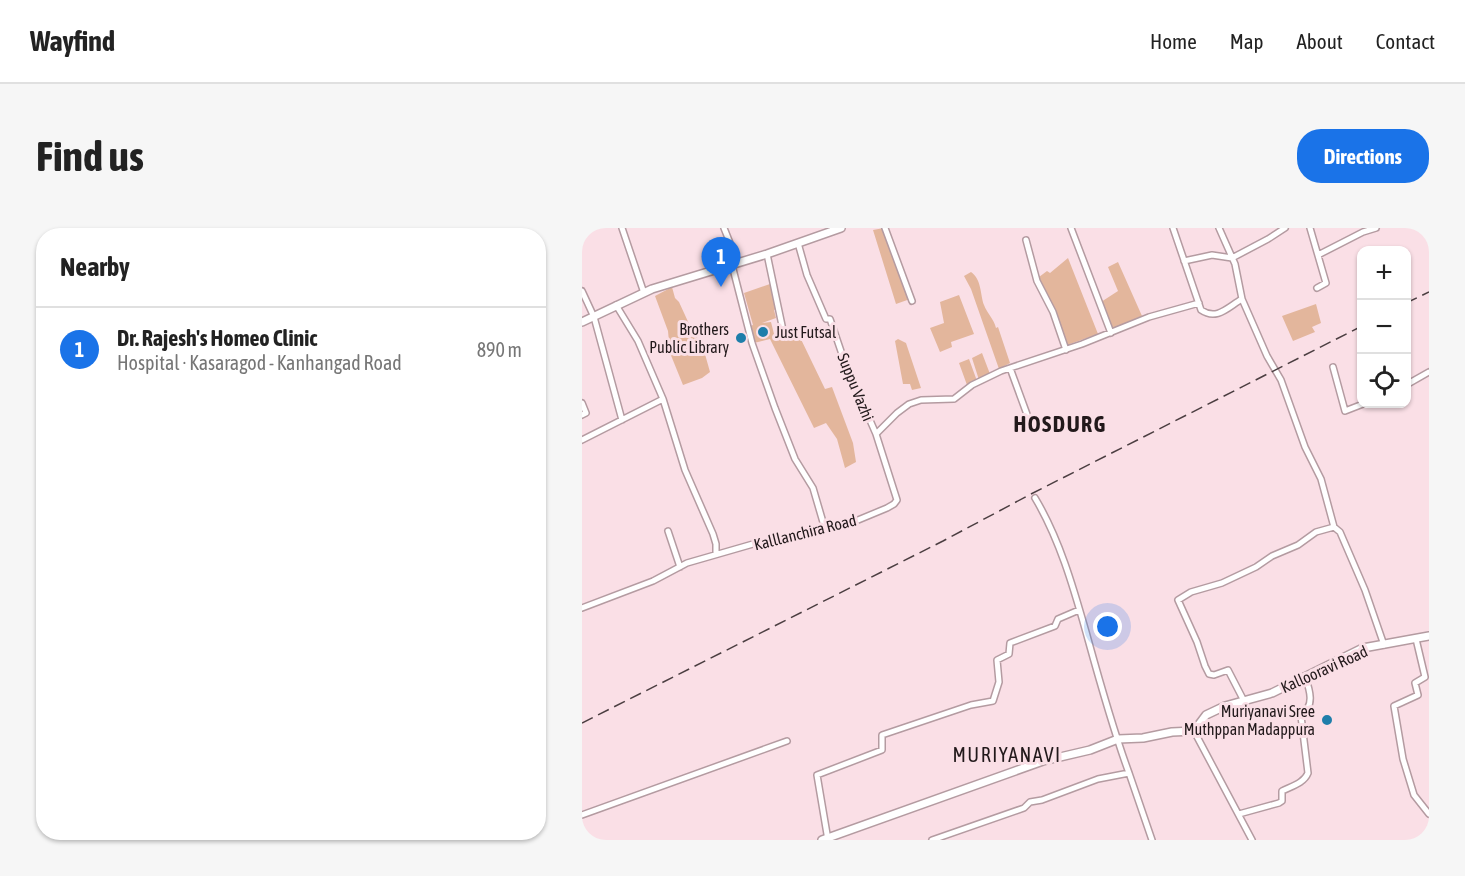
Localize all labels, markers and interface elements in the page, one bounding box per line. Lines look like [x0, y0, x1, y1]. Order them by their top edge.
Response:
text: Wayfind [30, 25, 115, 57]
text: Home [1150, 29, 1197, 53]
text: Map [1230, 29, 1264, 53]
text: About [1297, 29, 1343, 53]
text: Contact [1376, 29, 1435, 53]
button: Directions [1297, 129, 1429, 183]
text: Find us [36, 132, 144, 180]
pin: 1 [702, 238, 740, 287]
map controls [1357, 246, 1411, 408]
button: + [1357, 246, 1411, 300]
text: Nearby [60, 252, 130, 282]
button: − [1357, 300, 1411, 354]
place label: Brothers Public Library [649, 320, 729, 357]
place label: Just Futsal [775, 323, 837, 341]
text: Dr. Rajesh's Homeo Clinic [117, 325, 317, 351]
marker: Just Futsal [756, 325, 770, 339]
marker: Brothers Public Library [734, 331, 748, 345]
text: 1 [75, 338, 84, 361]
text: 890 m [477, 338, 522, 361]
street label: Suppu Vazhi [833, 350, 878, 424]
text: Hospital · Kasaragod - Kanhangad Road [117, 351, 402, 374]
button: locate [1357, 354, 1411, 408]
district label: HOSDURG [1013, 411, 1107, 437]
street label: Kalllanchira Road [752, 511, 858, 553]
your location [1093, 612, 1122, 641]
street label: Kallooravi Road [1278, 642, 1370, 696]
place label: Muriyanavi Sree Muthppan Madappura [1184, 702, 1315, 739]
marker: Muriyanavi Sree Muthppan Madappura [1320, 713, 1334, 727]
district label: MURIYANAVI [952, 743, 1062, 766]

